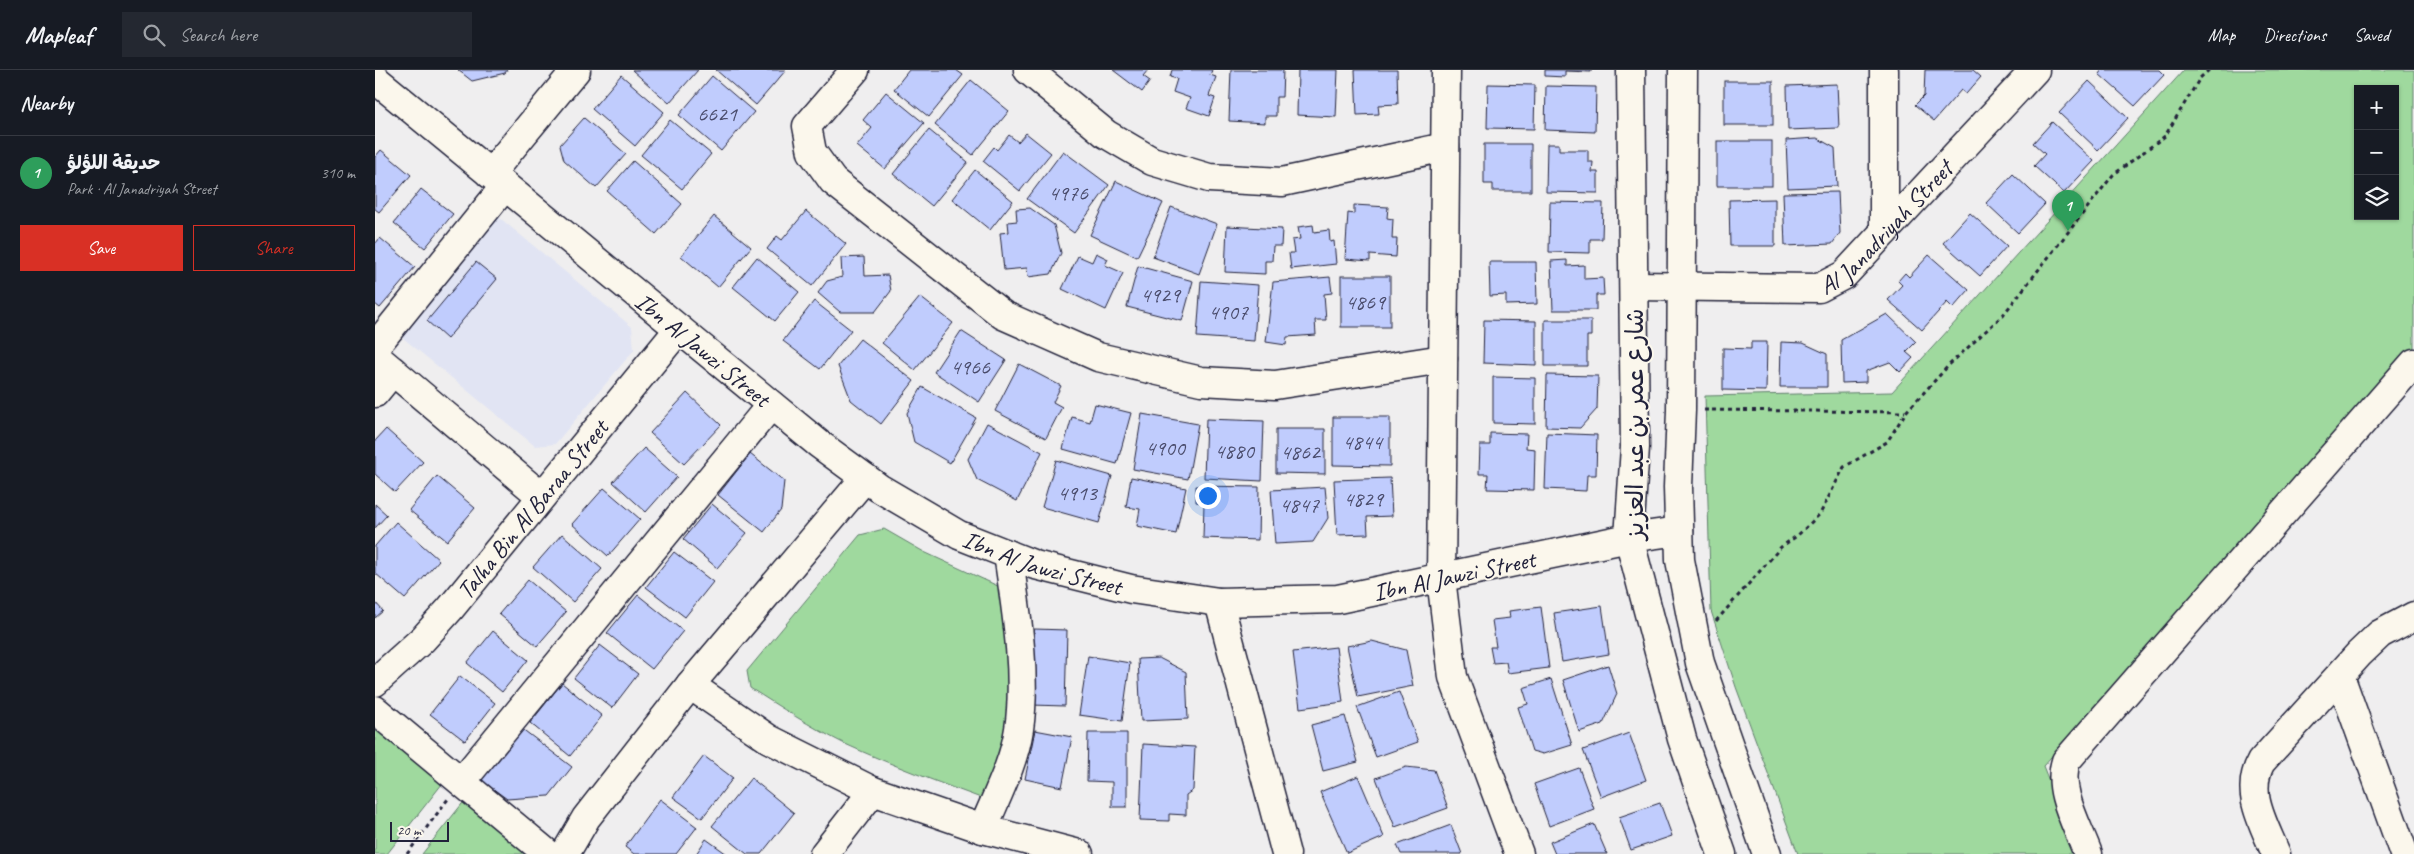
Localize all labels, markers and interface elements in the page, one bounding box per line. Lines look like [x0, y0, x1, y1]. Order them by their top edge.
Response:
search box [122, 12, 472, 57]
text: Mapleaf [25, 20, 92, 50]
icon: search [140, 21, 168, 49]
text: Search here [180, 23, 257, 47]
text: Map [2208, 24, 2235, 46]
text: Directions [2263, 24, 2326, 46]
text: Saved [2354, 24, 2389, 46]
map controls [2354, 85, 2399, 220]
button: + [2354, 85, 2399, 130]
text: Nearby [20, 90, 73, 116]
house number: 6621 [697, 100, 738, 128]
button: − [2354, 130, 2399, 175]
text: حديقة اللؤلؤ [67, 151, 160, 175]
street label: Al Janadriyah Street [1814, 151, 1962, 302]
text: 1 [32, 163, 40, 183]
text: 310 m [321, 163, 355, 183]
button: layers [2354, 175, 2399, 220]
text: Park · Al Janadriyah Street [67, 179, 217, 199]
house number: 4976 [1048, 179, 1089, 207]
pin: 1 [2052, 190, 2084, 231]
button: Save [20, 225, 183, 271]
button: Share [193, 225, 355, 271]
house number: 4929 [1140, 281, 1182, 309]
street label: Ibn Al Jawzi Street [628, 285, 779, 416]
house number: 4869 [1345, 288, 1387, 316]
house number: 4907 [1208, 298, 1249, 326]
street label: شارع عمر بن عبد العزيز [1619, 308, 1652, 542]
house number: 4966 [950, 353, 991, 381]
street label: Talha Bin Al Baraa Street [450, 411, 617, 606]
house number: 4844 [1342, 428, 1384, 456]
house number: 4900 [1145, 434, 1187, 462]
house number: 4880 [1214, 437, 1256, 465]
house number: 4862 [1280, 438, 1322, 466]
house number: 4913 [1057, 479, 1099, 507]
your location [1195, 483, 1221, 509]
house number: 4829 [1343, 485, 1385, 513]
house number: 4847 [1279, 491, 1320, 519]
street label: Ibn Al Jawzi Street [958, 523, 1127, 604]
street label: Ibn Al Jawzi Street [1370, 543, 1541, 609]
scale bar [390, 819, 449, 842]
text: 20 m [397, 822, 421, 839]

